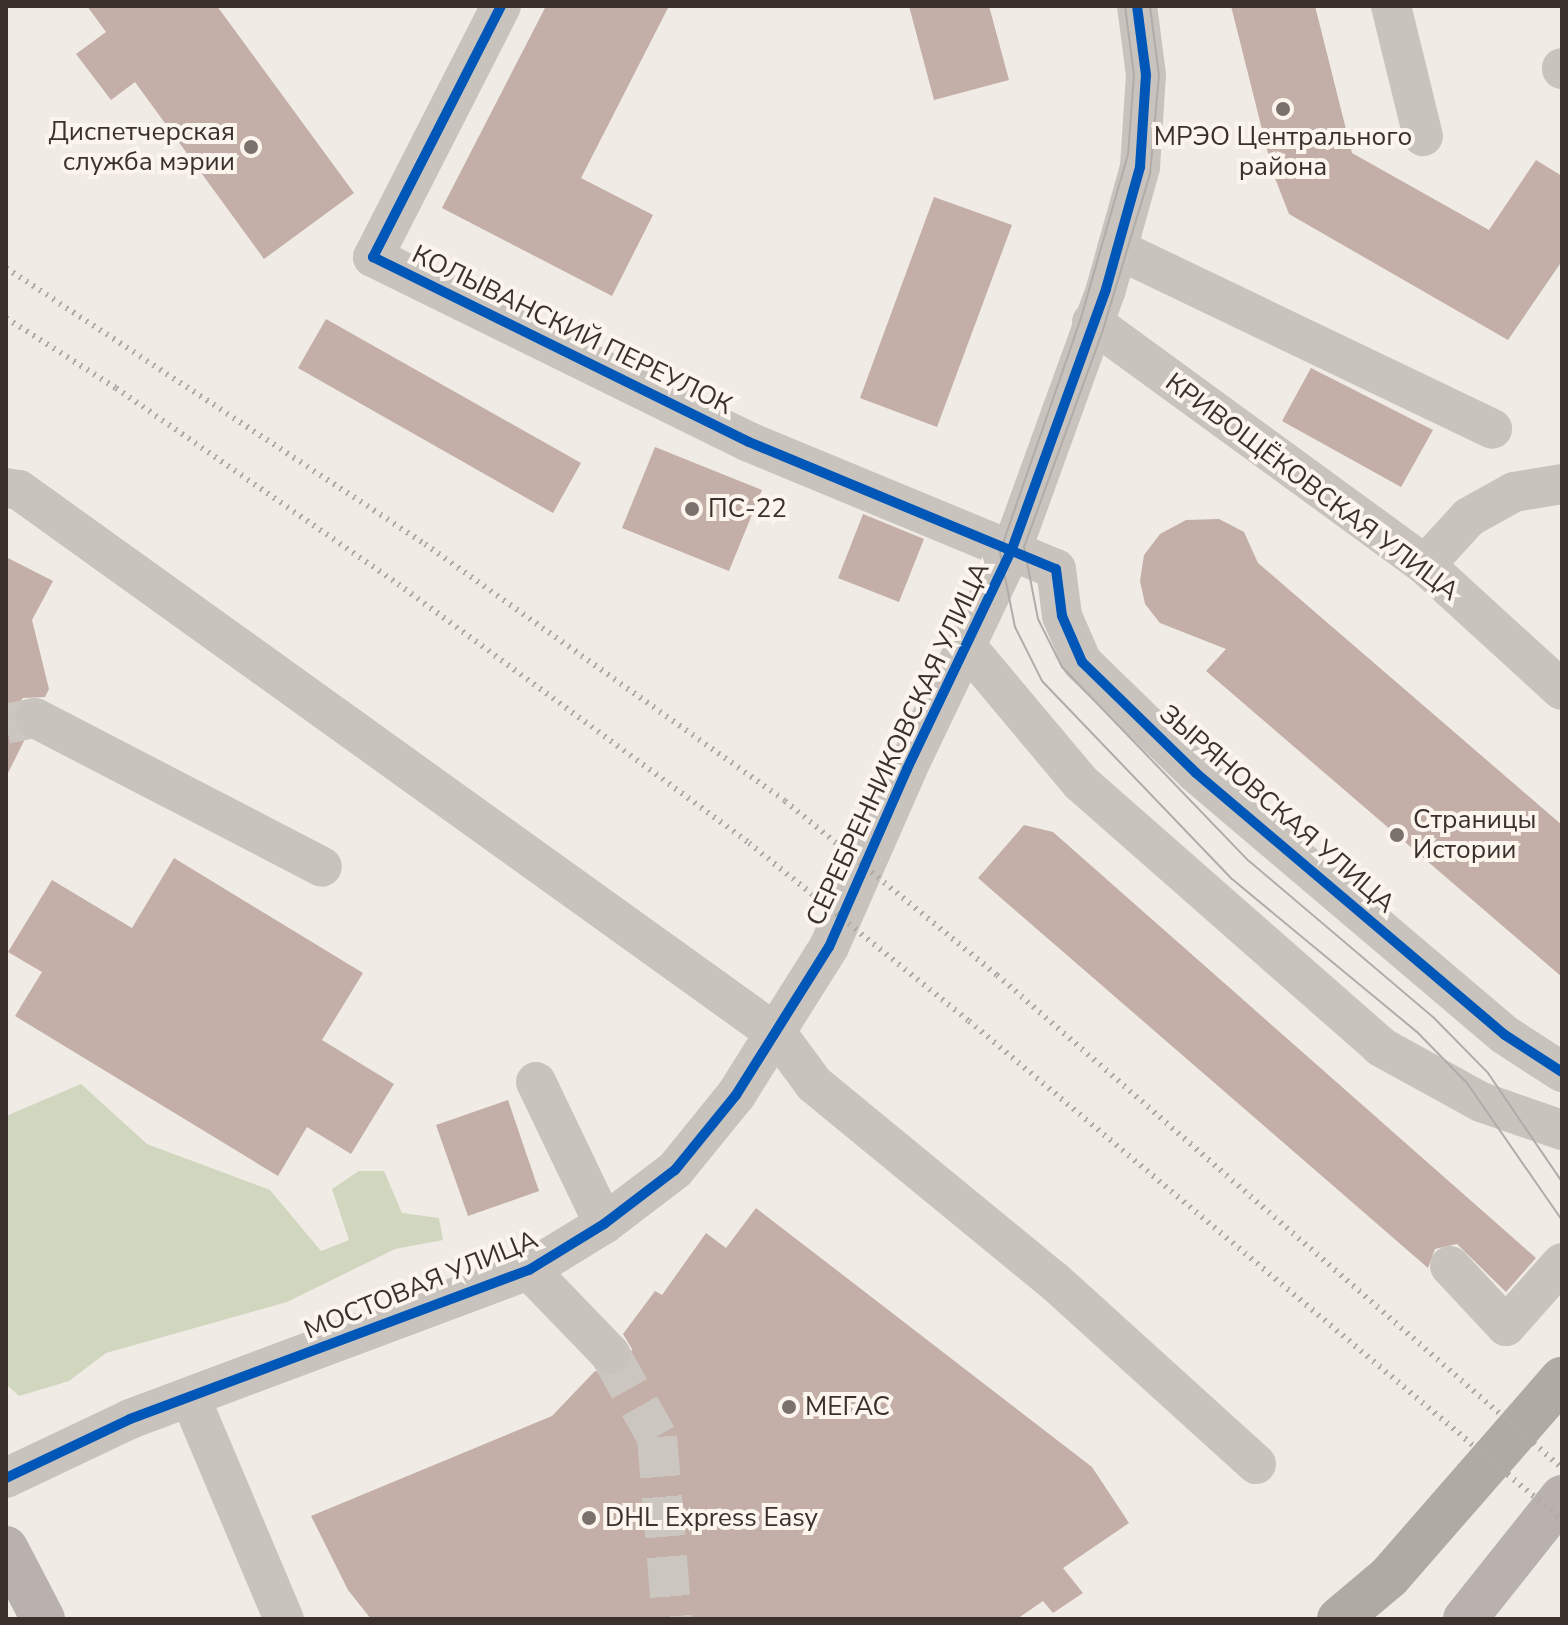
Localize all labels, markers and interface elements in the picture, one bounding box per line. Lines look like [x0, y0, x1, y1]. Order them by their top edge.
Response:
marker: МРЭО Центрального района [1274, 100, 1292, 118]
place label: Диспетчерская служба мэрии [49, 116, 235, 178]
place label: МРЭО Центрального района [1154, 121, 1412, 182]
marker: Диспетчерская служба мэрии [242, 138, 260, 156]
street label: КОЛЫВАНСКИЙ ПЕРЕУЛОК [407, 239, 737, 421]
street label: КРИВОЩЁКОВСКАЯ УЛИЦА [1159, 367, 1465, 607]
place label: ПС-22 [708, 493, 787, 525]
marker: ПС-22 [683, 500, 701, 518]
street label: СЕРЕБРЕННИКОВСКАЯ УЛИЦА [800, 557, 996, 931]
street label: ЗЫРЯНОВСКАЯ УЛИЦА [1153, 698, 1401, 920]
place label: Страницы Истории [1413, 804, 1536, 866]
marker: Страницы Истории [1388, 826, 1406, 844]
street label: МОСТОВАЯ УЛИЦА [300, 1224, 542, 1346]
place label: МЕГАС [805, 1391, 890, 1423]
marker: МЕГАС [780, 1398, 798, 1416]
place label: DHL Express Easy [605, 1502, 818, 1534]
marker: DHL Express Easy [580, 1509, 598, 1527]

